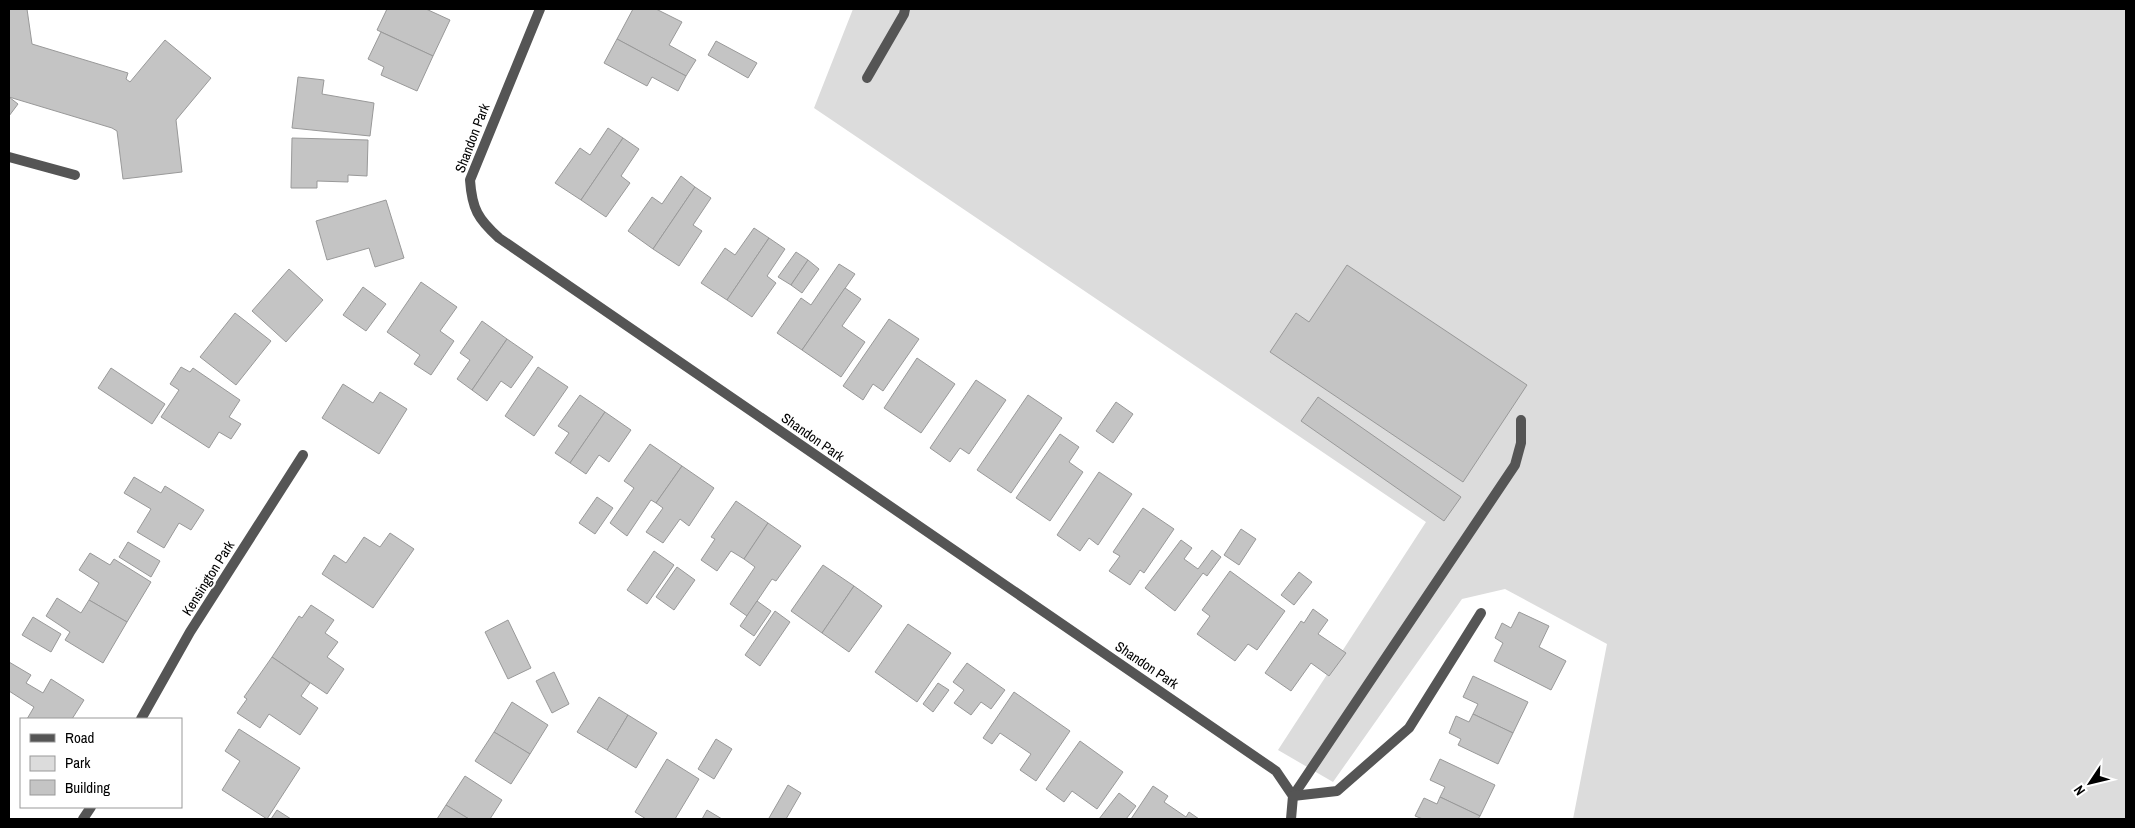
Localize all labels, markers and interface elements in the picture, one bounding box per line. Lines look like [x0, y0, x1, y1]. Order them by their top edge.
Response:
street label: Shandon Park [451, 101, 494, 175]
street label: Shandon Park [778, 409, 848, 465]
street label: Kensington Park [178, 537, 238, 619]
street label: Shandon Park [1112, 637, 1182, 693]
legend [20, 718, 182, 808]
text: Road [65, 727, 94, 748]
text: Park [65, 752, 91, 773]
north arrow [2065, 758, 2115, 808]
text: Building [65, 777, 110, 798]
text: N [2070, 782, 2089, 799]

